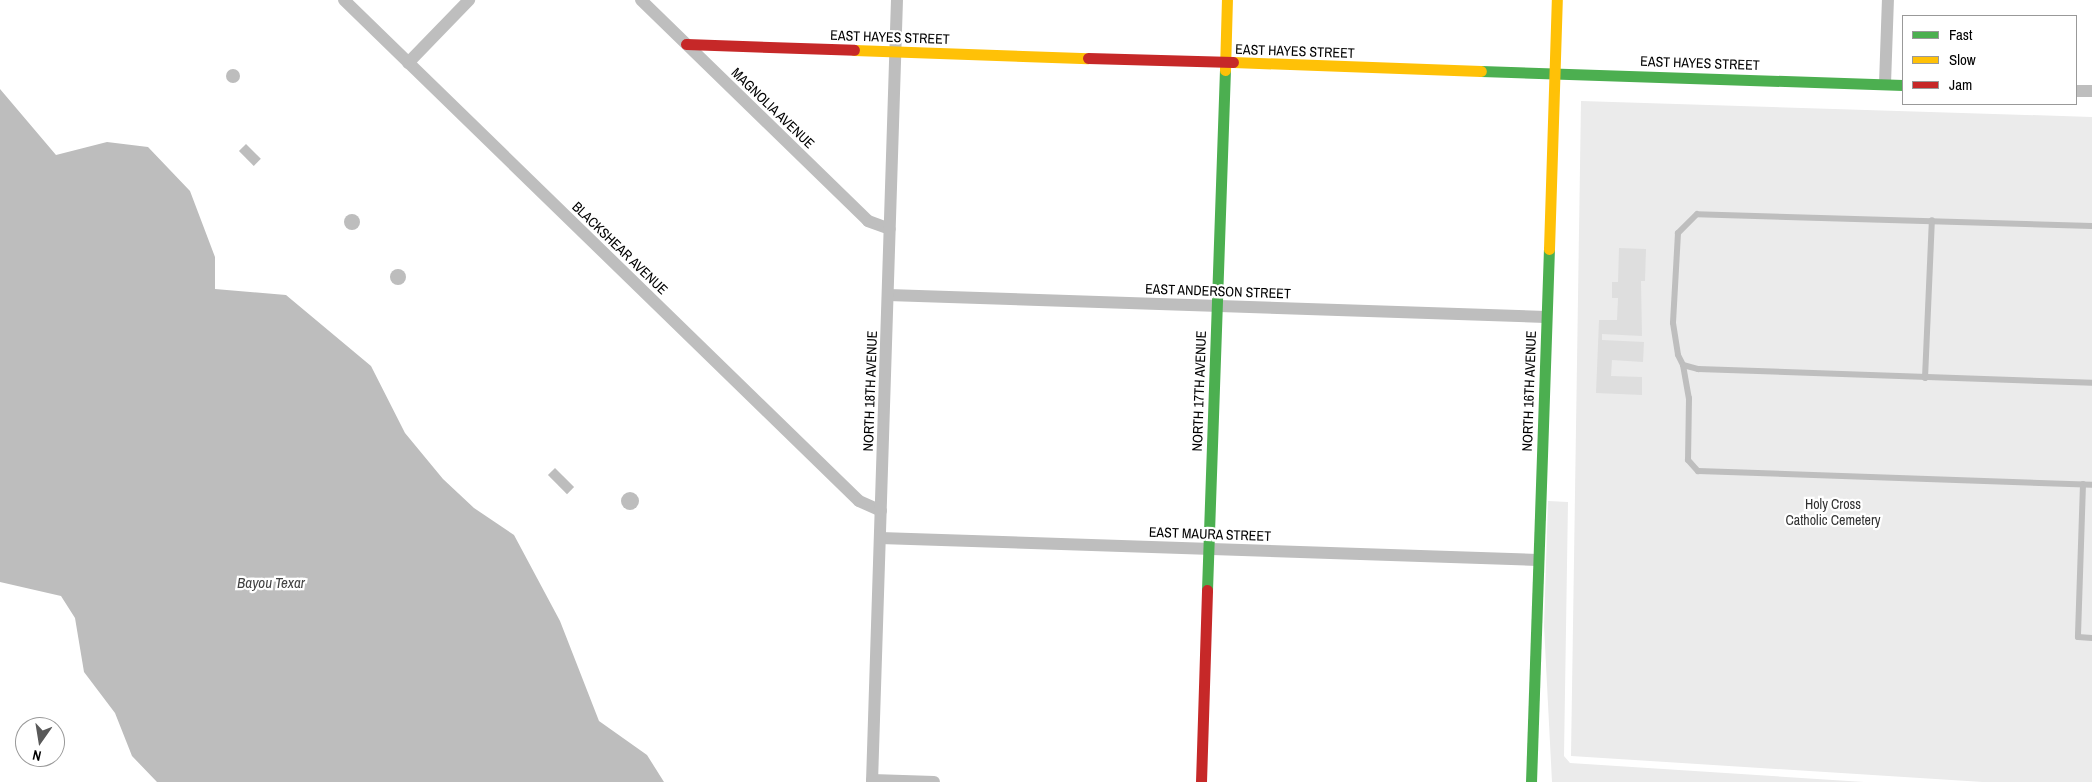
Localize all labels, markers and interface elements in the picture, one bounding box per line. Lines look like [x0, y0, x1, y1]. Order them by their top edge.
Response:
legend [1902, 15, 2077, 105]
text: Fast [1949, 24, 1972, 45]
street label: EAST HAYES STREET [830, 27, 950, 47]
street label: EAST HAYES STREET [1235, 41, 1355, 61]
text: Slow [1949, 49, 1976, 70]
street label: EAST HAYES STREET [1640, 53, 1760, 73]
street label: MAGNOLIA AVENUE [728, 64, 818, 152]
text: Jam [1949, 74, 1972, 95]
street label: BLACKSHEAR AVENUE [569, 198, 671, 298]
street label: EAST ANDERSON STREET [1144, 280, 1292, 302]
street label: NORTH 18TH AVENUE [859, 330, 881, 452]
street label: NORTH 17TH AVENUE [1188, 330, 1210, 452]
street label: NORTH 16TH AVENUE [1518, 330, 1540, 452]
park label: Holy Cross Catholic Cemetery [1785, 496, 1881, 528]
street label: EAST MAURA STREET [1148, 523, 1272, 545]
water label: Bayou Texar [237, 574, 305, 592]
north arrow [15, 717, 65, 767]
text: N [31, 746, 43, 765]

